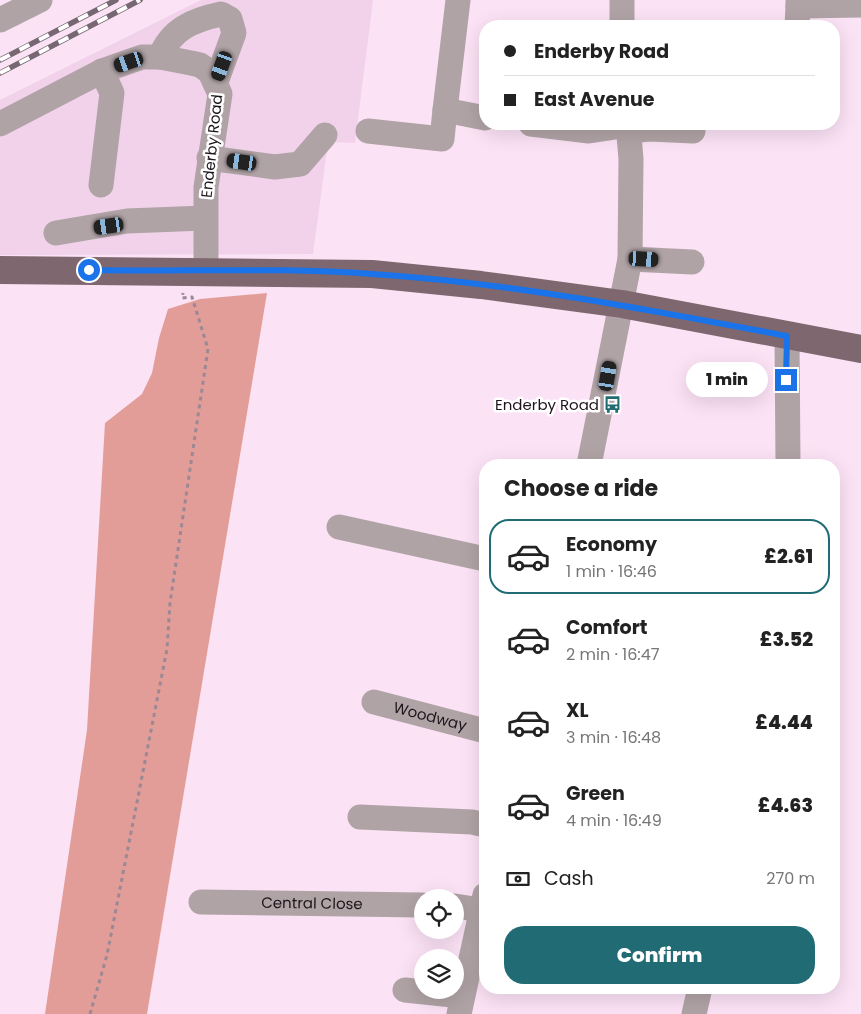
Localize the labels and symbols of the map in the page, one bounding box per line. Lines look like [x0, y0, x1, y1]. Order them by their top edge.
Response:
car [209, 49, 234, 83]
car [112, 50, 145, 74]
street label: Enderby Road [196, 93, 227, 199]
car [226, 152, 257, 172]
car [93, 216, 124, 236]
car [628, 251, 659, 267]
route start [78, 259, 100, 281]
car [598, 360, 617, 392]
callout: 1 min [686, 362, 768, 398]
route end [775, 369, 797, 391]
place label: Enderby Road [495, 394, 599, 415]
bus stop icon: Enderby Road [603, 395, 623, 415]
street label: Woodway [391, 697, 470, 736]
street label: Central Close [261, 892, 363, 914]

